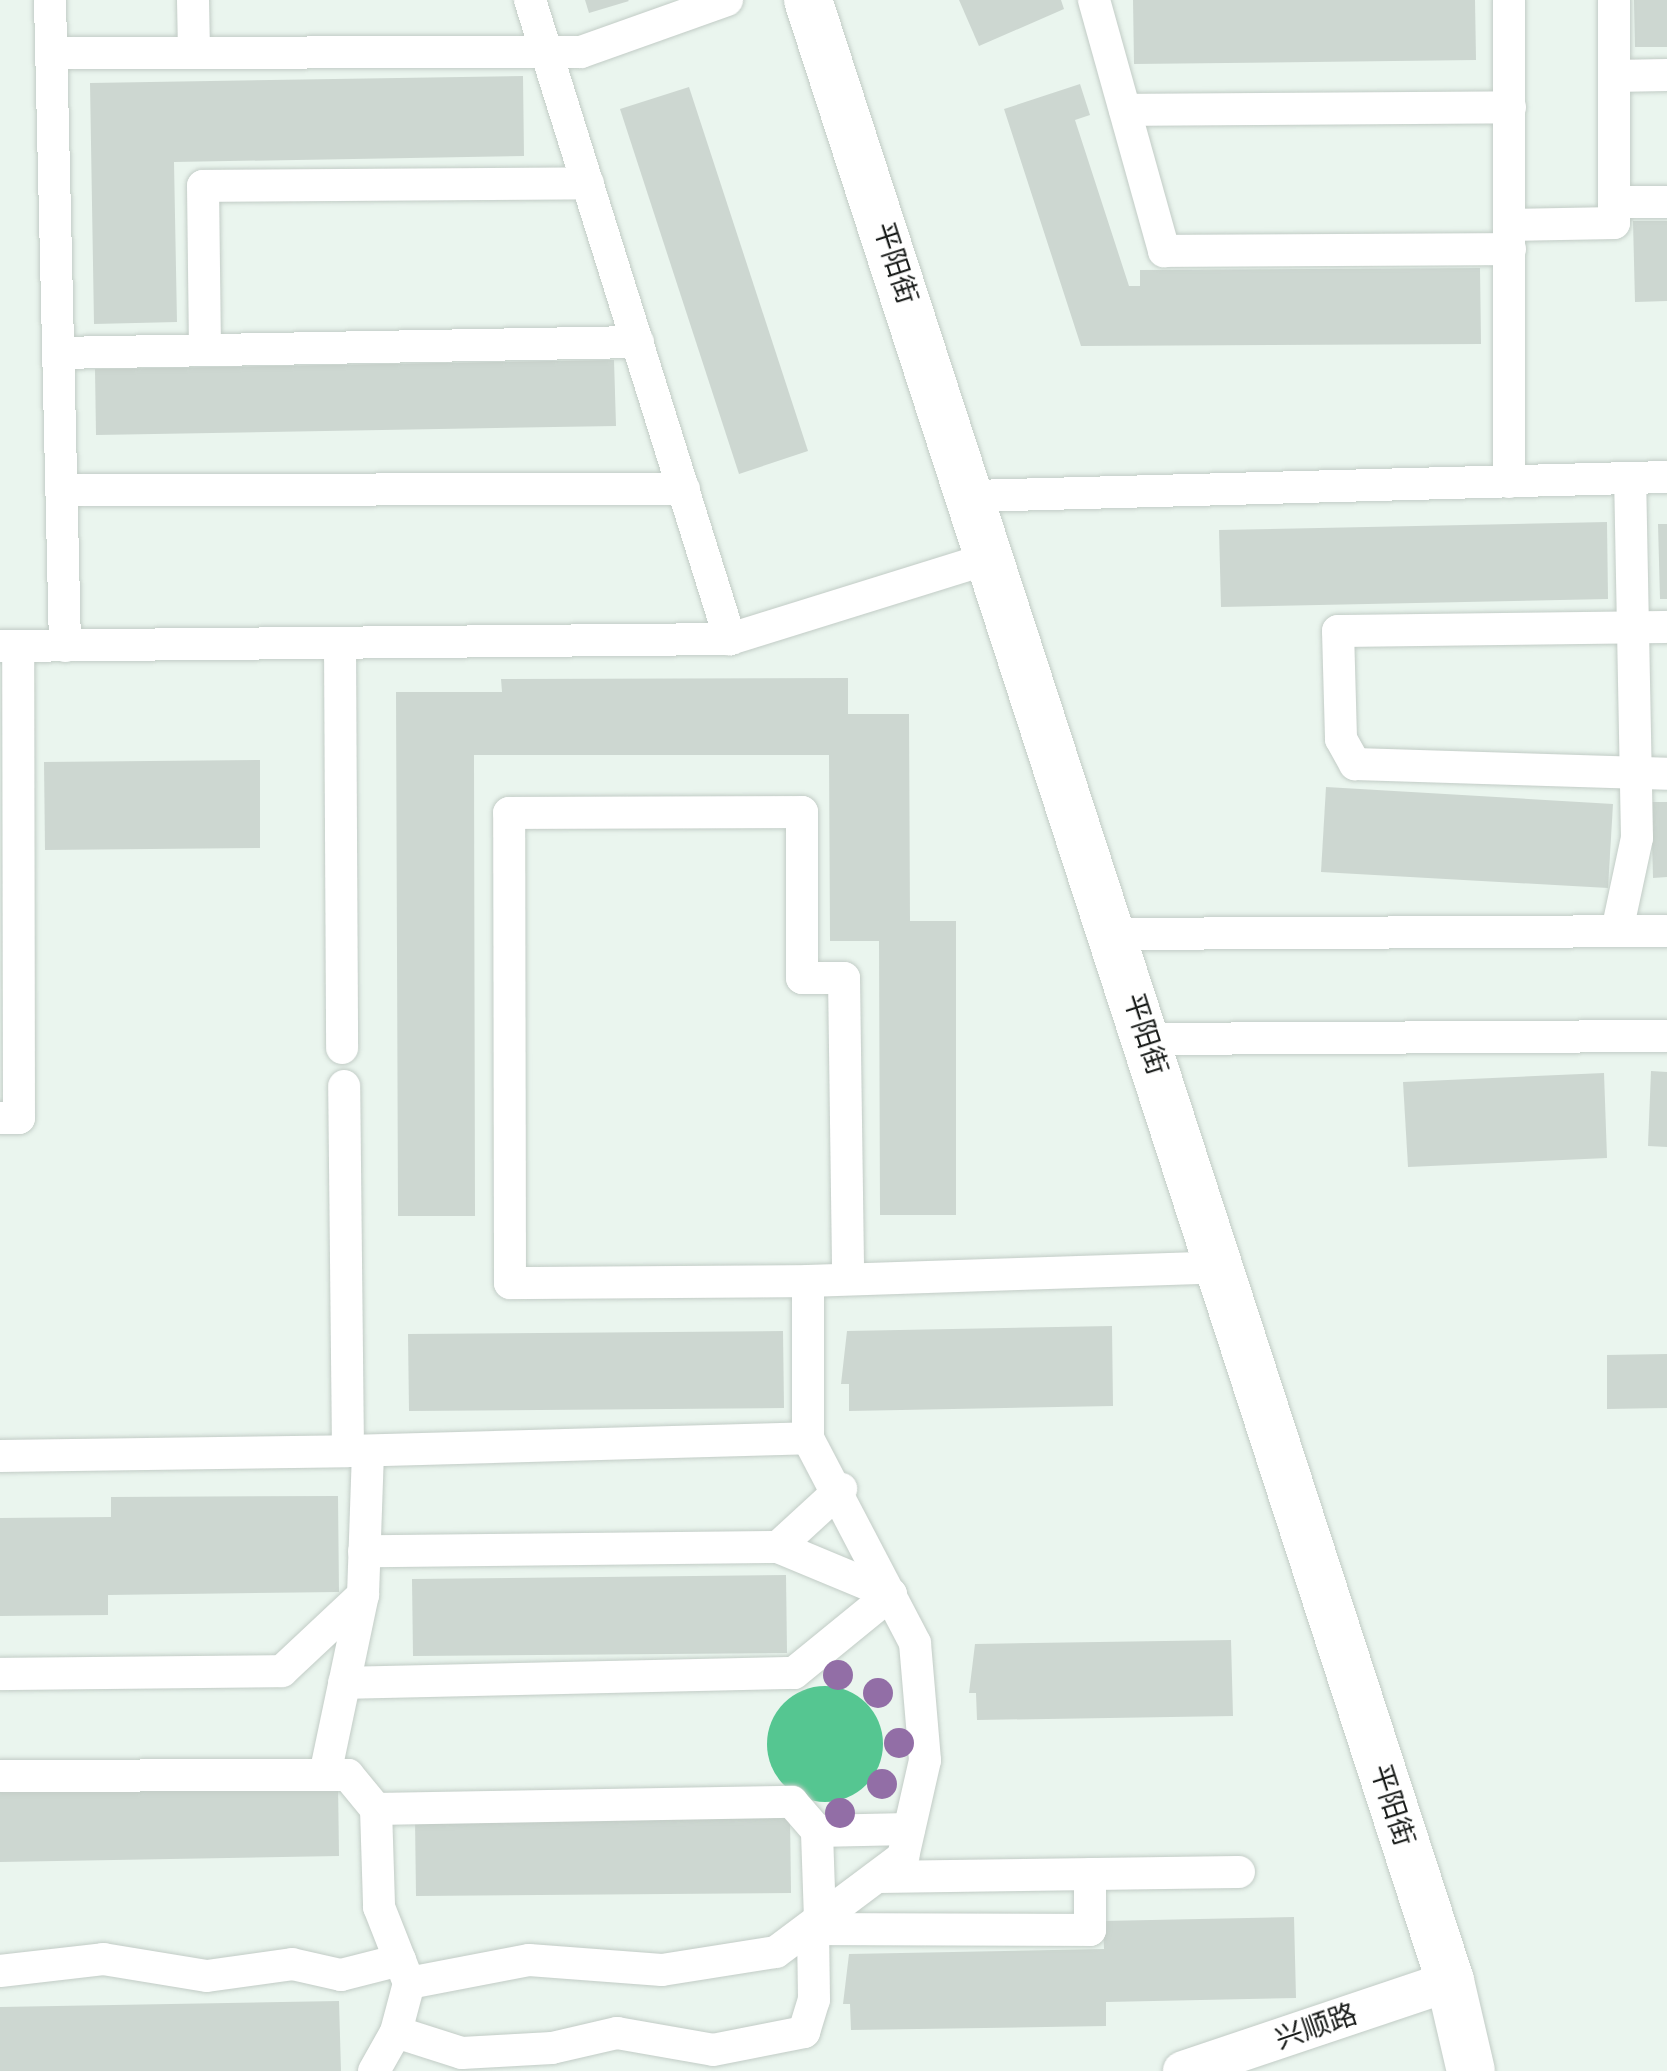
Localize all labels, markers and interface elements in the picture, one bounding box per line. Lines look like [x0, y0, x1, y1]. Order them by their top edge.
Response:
street label: 平阳街 [867, 218, 925, 308]
street label: 平阳街 [1117, 989, 1175, 1079]
street label: 平阳街 [1364, 1760, 1422, 1850]
street label: 兴顺路 [1271, 1996, 1361, 2056]

